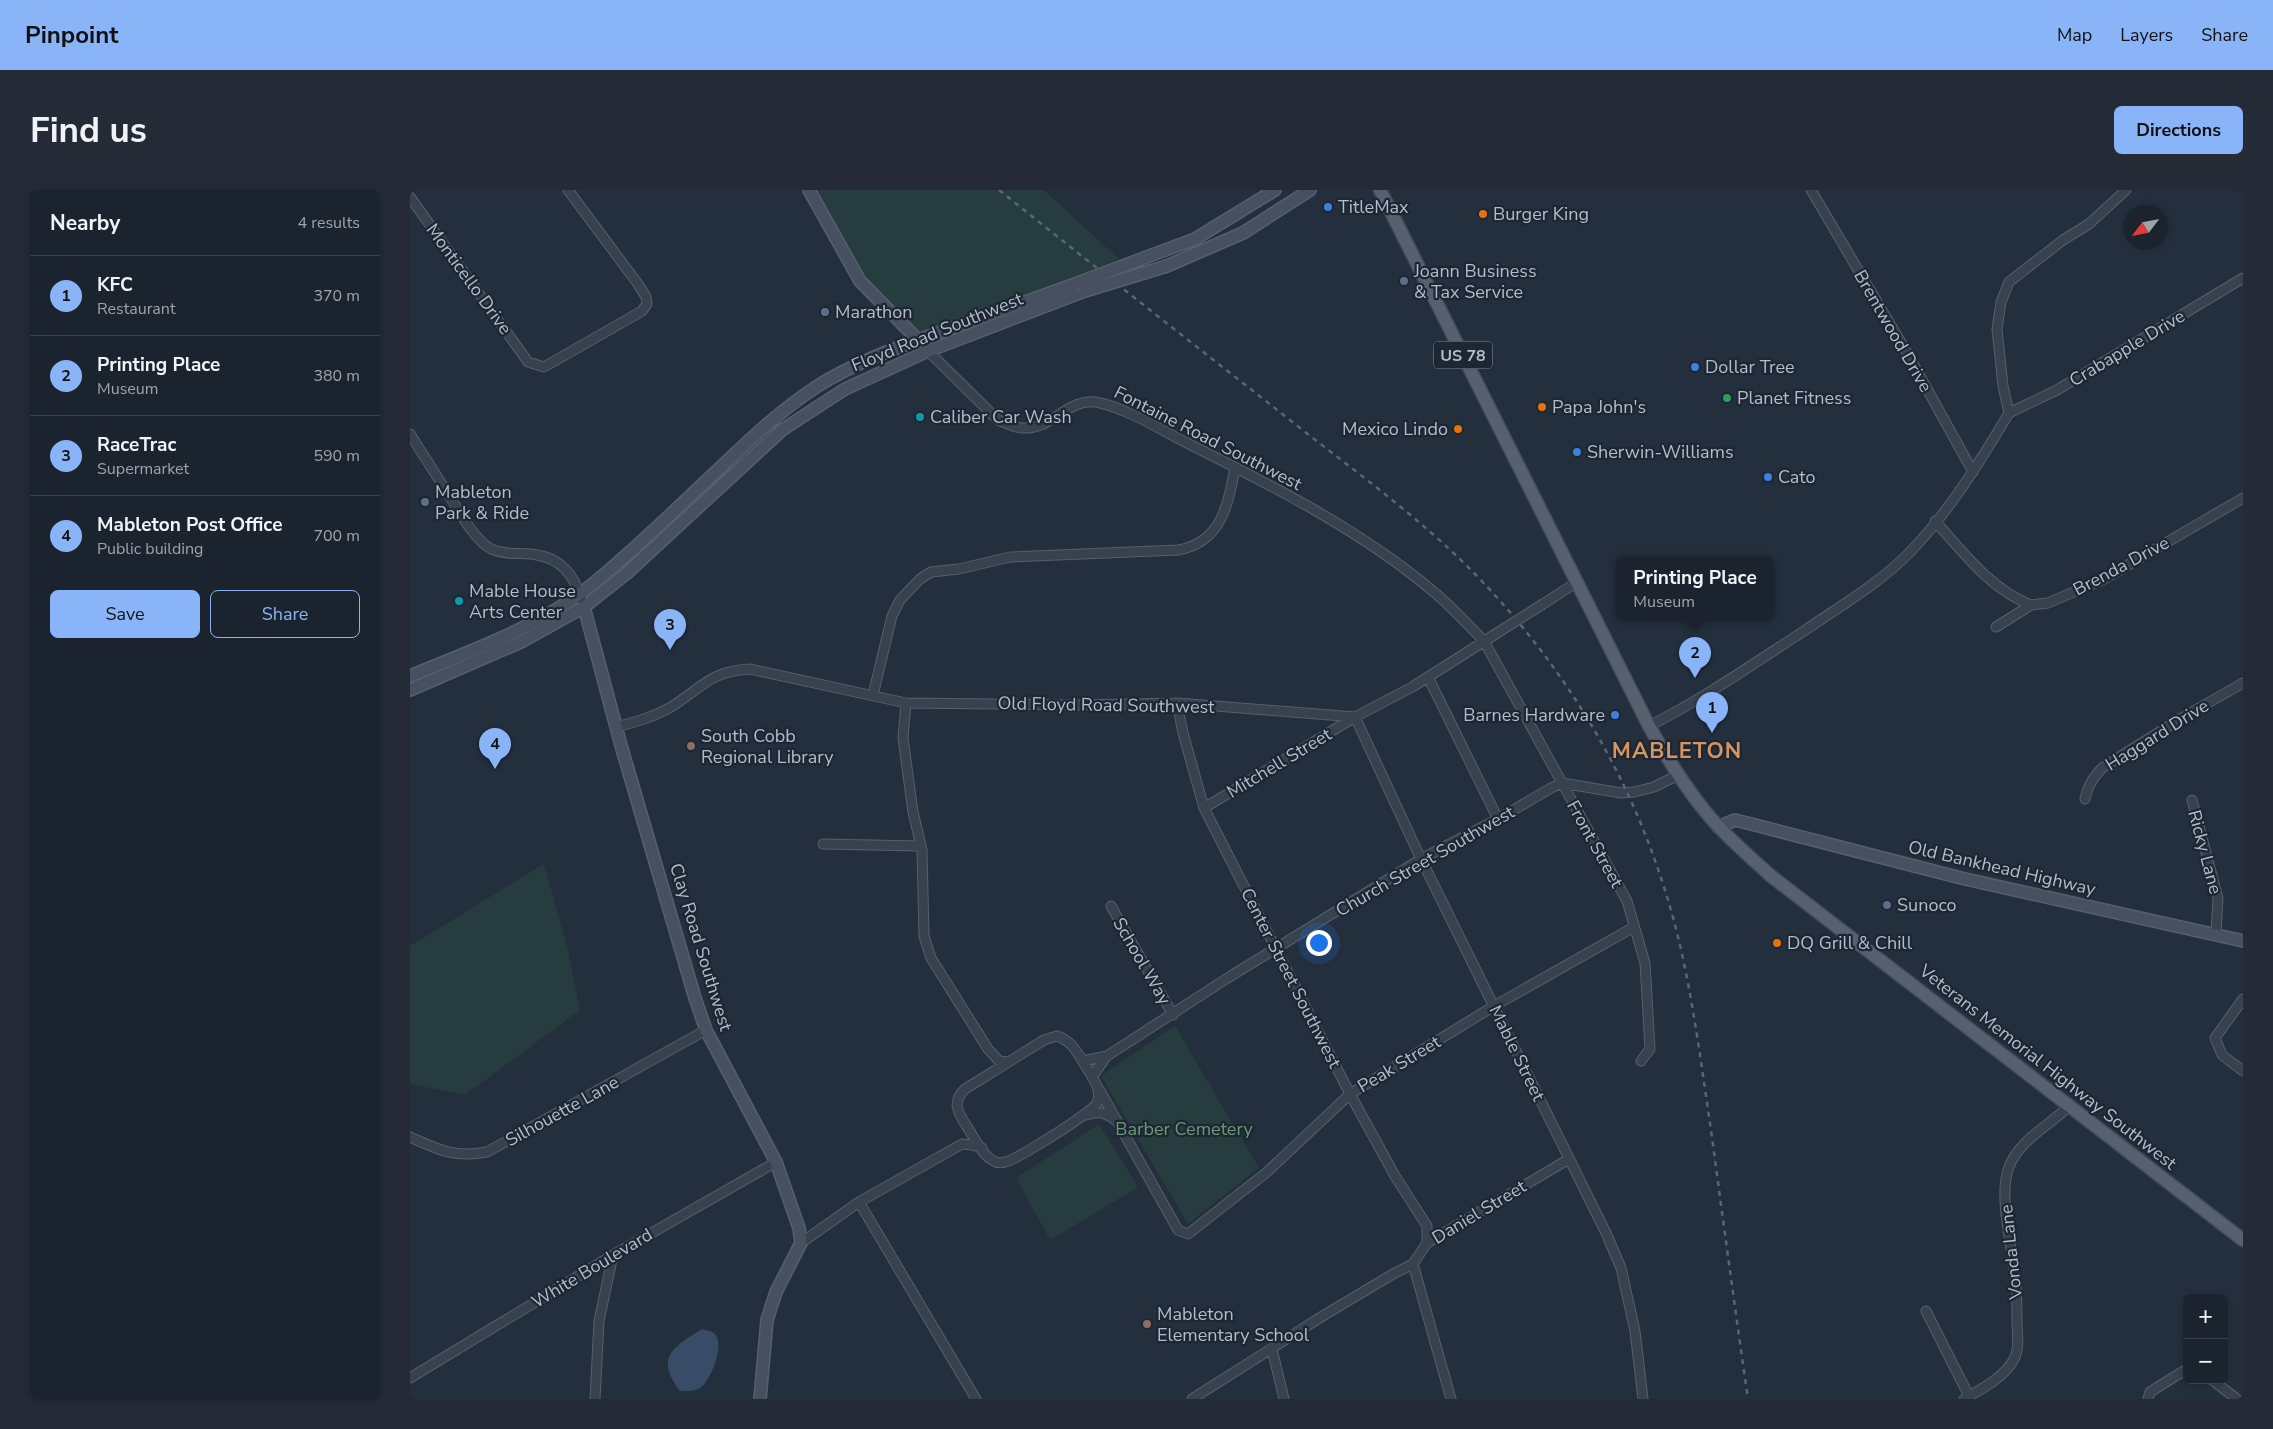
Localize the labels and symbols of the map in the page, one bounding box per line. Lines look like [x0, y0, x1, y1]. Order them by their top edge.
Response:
place label: TitleMax [1338, 195, 1409, 219]
marker: TitleMax [1322, 201, 1334, 213]
place label: Burger King [1493, 202, 1589, 226]
north arrow [2123, 205, 2168, 250]
marker: Burger King [1477, 208, 1489, 220]
street label: Monticello Drive [421, 219, 517, 339]
place label: Joann Business & Tax Service [1413, 259, 1537, 304]
street label: Brentwood Drive [1848, 265, 1938, 397]
marker: Joann Business & Tax Service [1398, 275, 1410, 287]
street label: Floyd Road Southwest [848, 286, 1027, 377]
place label: Marathon [835, 300, 913, 324]
street label: Crabapple Drive [2065, 304, 2189, 392]
marker: Marathon [819, 306, 831, 318]
road number: US 78 [1434, 342, 1492, 368]
place label: Dollar Tree [1705, 355, 1795, 379]
marker: Dollar Tree [1689, 361, 1701, 373]
street label: Fontaine Road Southwest [1110, 380, 1307, 496]
place label: Planet Fitness [1737, 386, 1851, 410]
marker: Planet Fitness [1721, 392, 1733, 404]
place label: Papa John's [1552, 395, 1646, 419]
marker: Papa John's [1536, 401, 1548, 413]
place label: Caliber Car Wash [930, 405, 1072, 429]
marker: Caliber Car Wash [914, 411, 926, 423]
place label: Mexico Lindo [1342, 417, 1448, 441]
marker: Mexico Lindo [1452, 423, 1464, 435]
place label: Sherwin-Williams [1587, 440, 1734, 464]
marker: Sherwin-Williams [1571, 446, 1583, 458]
place label: Cato [1778, 465, 1816, 489]
marker: Cato [1762, 471, 1774, 483]
place label: Mableton Park & Ride [435, 480, 529, 525]
marker: Mableton Park & Ride [419, 496, 431, 508]
street label: Brenda Drive [2069, 531, 2173, 601]
place label: Mable House Arts Center [469, 579, 576, 624]
marker: Mable House Arts Center [453, 595, 465, 607]
pin: 3 [654, 609, 686, 650]
pin: 2 [1679, 637, 1711, 678]
street label: Old Floyd Road Southwest [997, 691, 1215, 719]
pin: 1 [1696, 692, 1728, 733]
street label: Haggard Drive [2101, 694, 2213, 776]
place label: Barnes Hardware [1463, 703, 1605, 727]
marker: Barnes Hardware [1609, 709, 1621, 721]
street label: Mitchell Street [1222, 722, 1336, 804]
place label: South Cobb Regional Library [701, 724, 834, 769]
pin: 4 [479, 728, 511, 769]
district label: MABLETON [1612, 736, 1742, 766]
marker: South Cobb Regional Library [685, 740, 697, 752]
street label: Front Street [1561, 796, 1629, 893]
street label: Church Street Southwest [1331, 800, 1519, 922]
street label: Ricky Lane [2182, 807, 2228, 897]
street label: Old Bankhead Highway [1906, 835, 2099, 901]
street label: Clay Road Southwest [664, 860, 738, 1035]
street label: Center Street Southwest [1235, 884, 1347, 1073]
place label: Sunoco [1897, 893, 1957, 917]
marker: Sunoco [1881, 899, 1893, 911]
street label: School Way [1107, 913, 1177, 1010]
your location [1306, 930, 1332, 956]
place label: DQ Grill & Chill [1787, 931, 1913, 955]
marker: DQ Grill & Chill [1771, 937, 1783, 949]
street label: Veterans Memorial Highway Southwest [1914, 958, 2182, 1176]
street label: Mable Street [1483, 1001, 1551, 1106]
street label: Peak Street [1353, 1029, 1446, 1098]
street label: Silhouette Lane [501, 1070, 623, 1152]
park label: Barber Cemetery [1115, 1117, 1253, 1141]
street label: Daniel Street [1427, 1174, 1531, 1250]
street label: Vonda Lane [1994, 1203, 2028, 1302]
street label: White Boulevard [527, 1222, 657, 1314]
place label: Mableton Elementary School [1157, 1302, 1310, 1347]
marker: Mableton Elementary School [1141, 1318, 1153, 1330]

